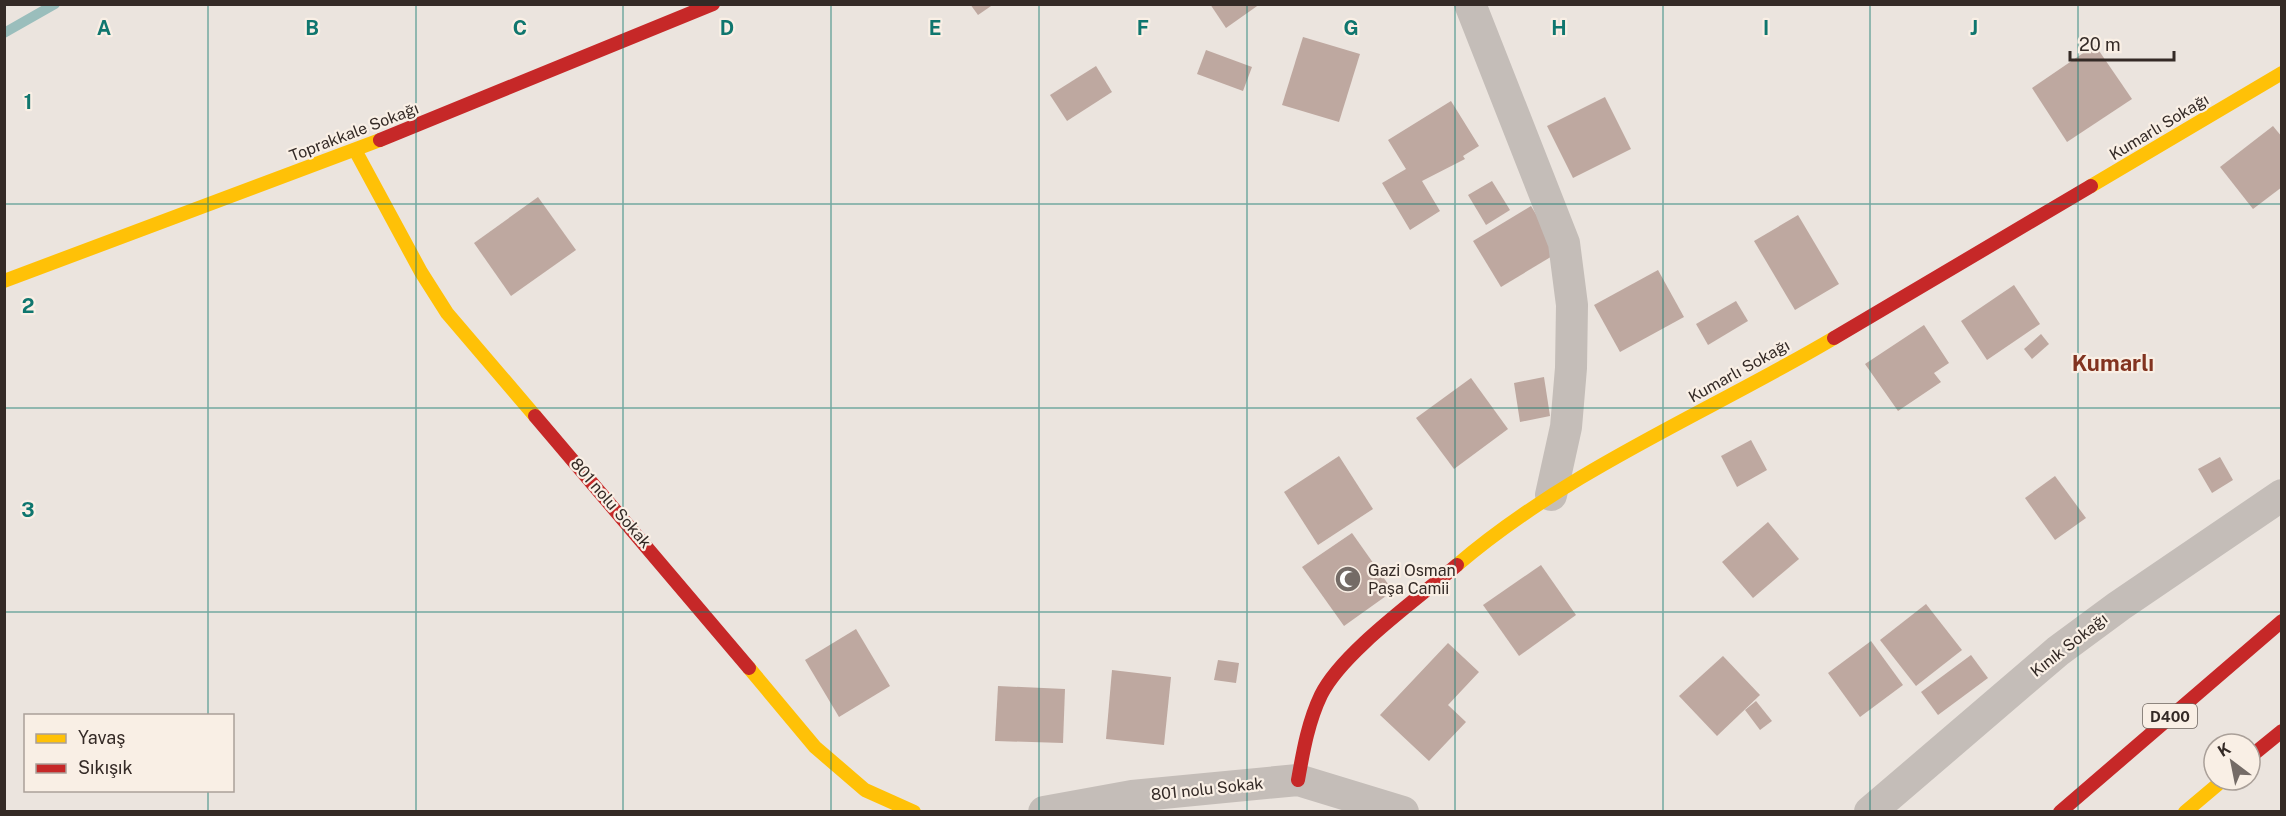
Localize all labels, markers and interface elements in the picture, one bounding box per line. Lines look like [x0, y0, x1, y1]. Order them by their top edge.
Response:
text: A [97, 16, 111, 40]
text: B [305, 16, 319, 40]
text: C [513, 16, 527, 40]
text: D [720, 16, 734, 40]
text: E [929, 16, 941, 40]
text: F [1137, 16, 1149, 40]
text: G [1343, 16, 1359, 40]
text: H [1551, 16, 1567, 40]
text: I [1763, 16, 1769, 40]
text: J [1970, 16, 1978, 40]
scale bar [2070, 24, 2174, 62]
text: 20 m [2079, 34, 2121, 55]
text: 1 [24, 90, 32, 114]
street label: Kumarlı Sokağı [2106, 90, 2212, 164]
street label: Toprakkale Sokağı [287, 99, 421, 165]
text: 2 [22, 294, 34, 318]
street label: Kumarlı Sokağı [1685, 335, 1793, 407]
district label: Kumarlı [2072, 350, 2154, 376]
street label: 801 nolu Sokak [567, 454, 655, 552]
text: 3 [21, 498, 35, 522]
place label: Gazi Osman Paşa Camii [1368, 561, 1456, 598]
mosque icon: Gazi Osman Paşa Camii [1333, 564, 1363, 594]
street label: Kınık Sokağı [2027, 609, 2111, 681]
road number: D400 [2143, 704, 2197, 728]
legend [24, 714, 234, 792]
text: Yavaş [78, 727, 125, 748]
north arrow [2202, 732, 2262, 792]
text: K [2214, 738, 2235, 761]
text: Sıkışık [78, 757, 133, 778]
street label: 801 nolu Sokak [1150, 774, 1264, 804]

